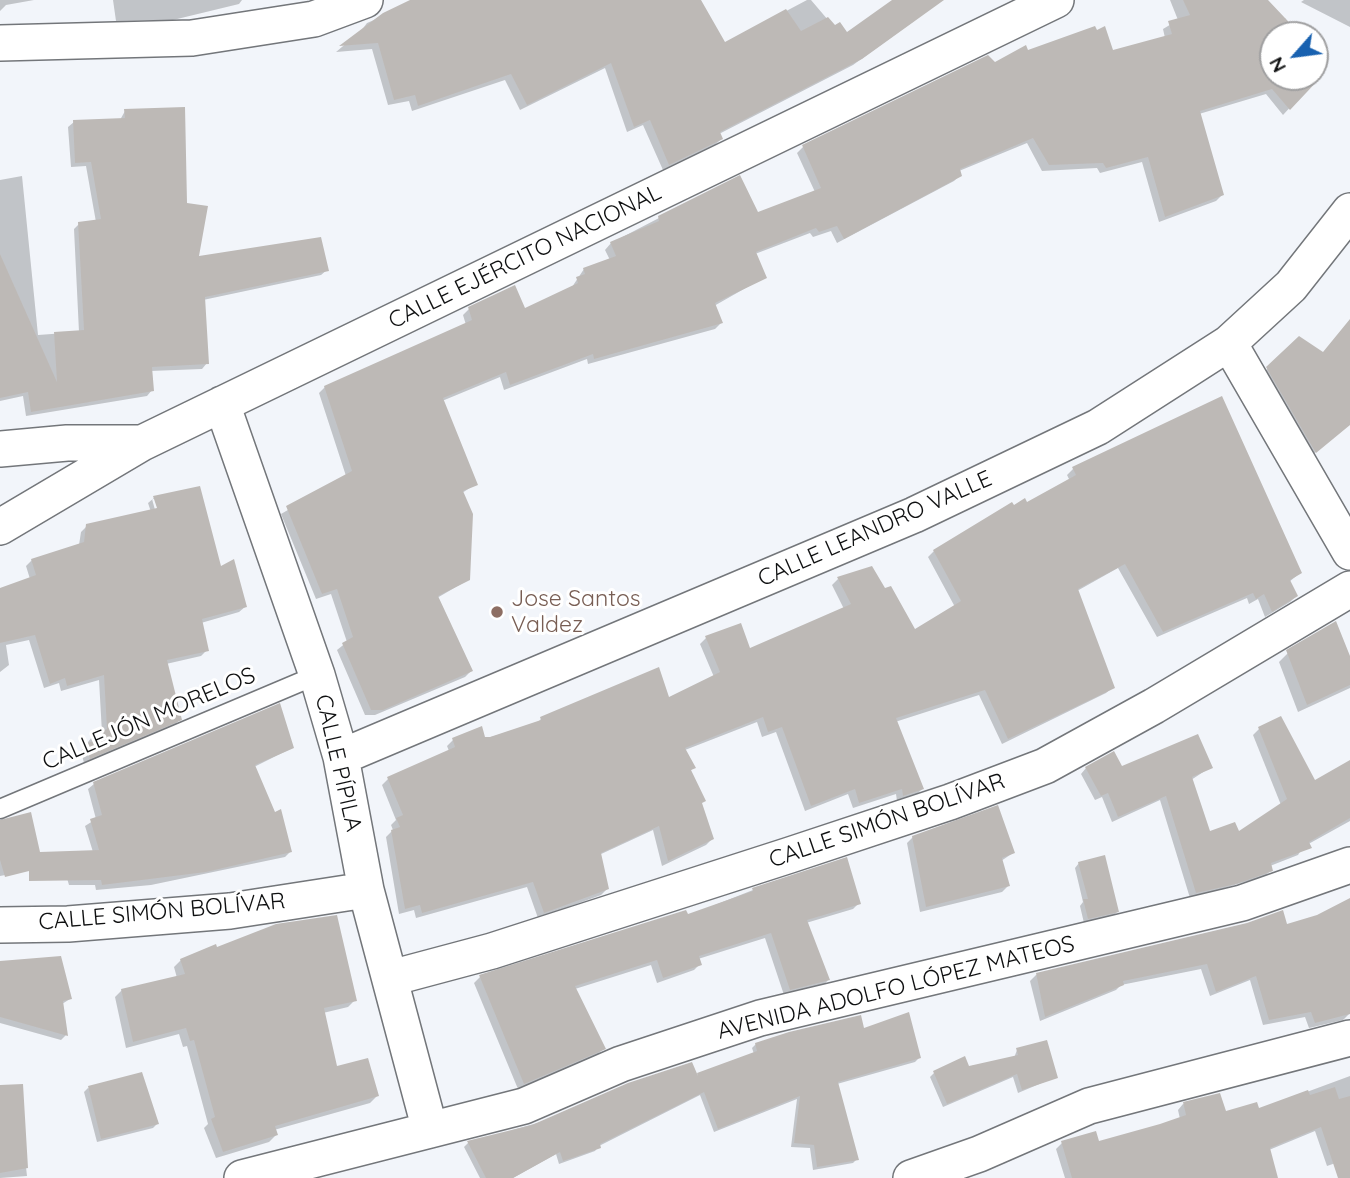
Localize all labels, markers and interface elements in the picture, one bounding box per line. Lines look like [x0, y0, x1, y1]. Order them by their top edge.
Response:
north arrow [1259, 21, 1329, 91]
text: N [1263, 53, 1291, 77]
street label: CALLE EJÉRCITO NACIONAL [384, 179, 666, 335]
street label: CALLE LEANDRO VALLE [754, 465, 996, 593]
place label: Jose Santos Valdez [511, 585, 641, 639]
marker: Jose Santos Valdez [489, 604, 505, 620]
street label: CALLEJÓN MORELOS [38, 662, 260, 776]
street label: CALLE PÍPILA [309, 692, 367, 834]
street label: CALLE SIMÓN BOLÍVAR [766, 768, 1008, 874]
street label: CALLE SIMÓN BOLÍVAR [38, 887, 286, 937]
street label: AVENIDA ADOLFO LÓPEZ MATEOS [715, 930, 1077, 1046]

